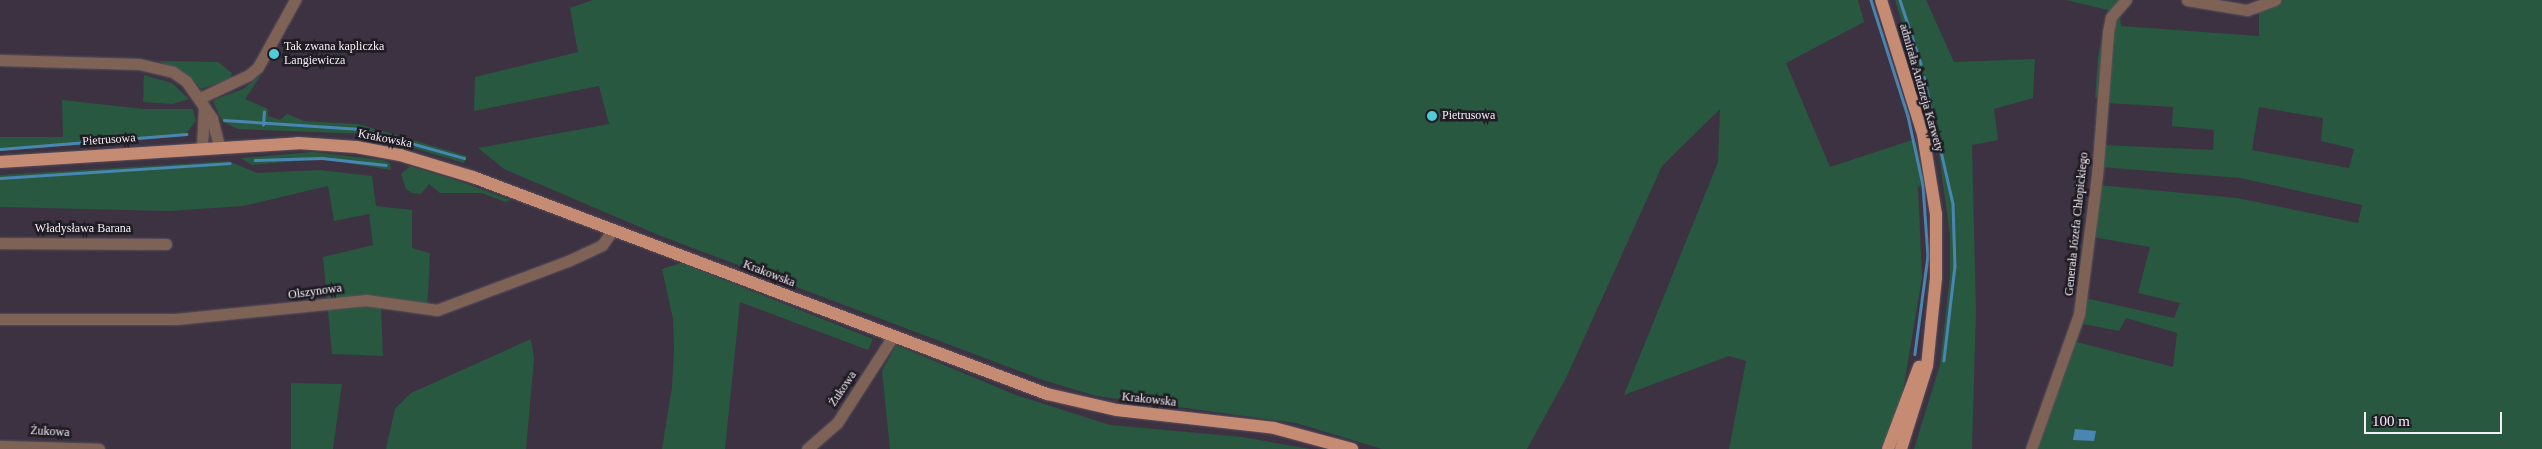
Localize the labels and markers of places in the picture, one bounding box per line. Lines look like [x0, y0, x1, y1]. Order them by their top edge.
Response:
place label: Tak zwana kapliczka Langiewicza [284, 40, 384, 68]
marker: Tak zwana kapliczka Langiewicza [268, 48, 280, 60]
place label: Pietrusowa [1442, 109, 1495, 123]
marker: Pietrusowa [1426, 110, 1438, 122]

